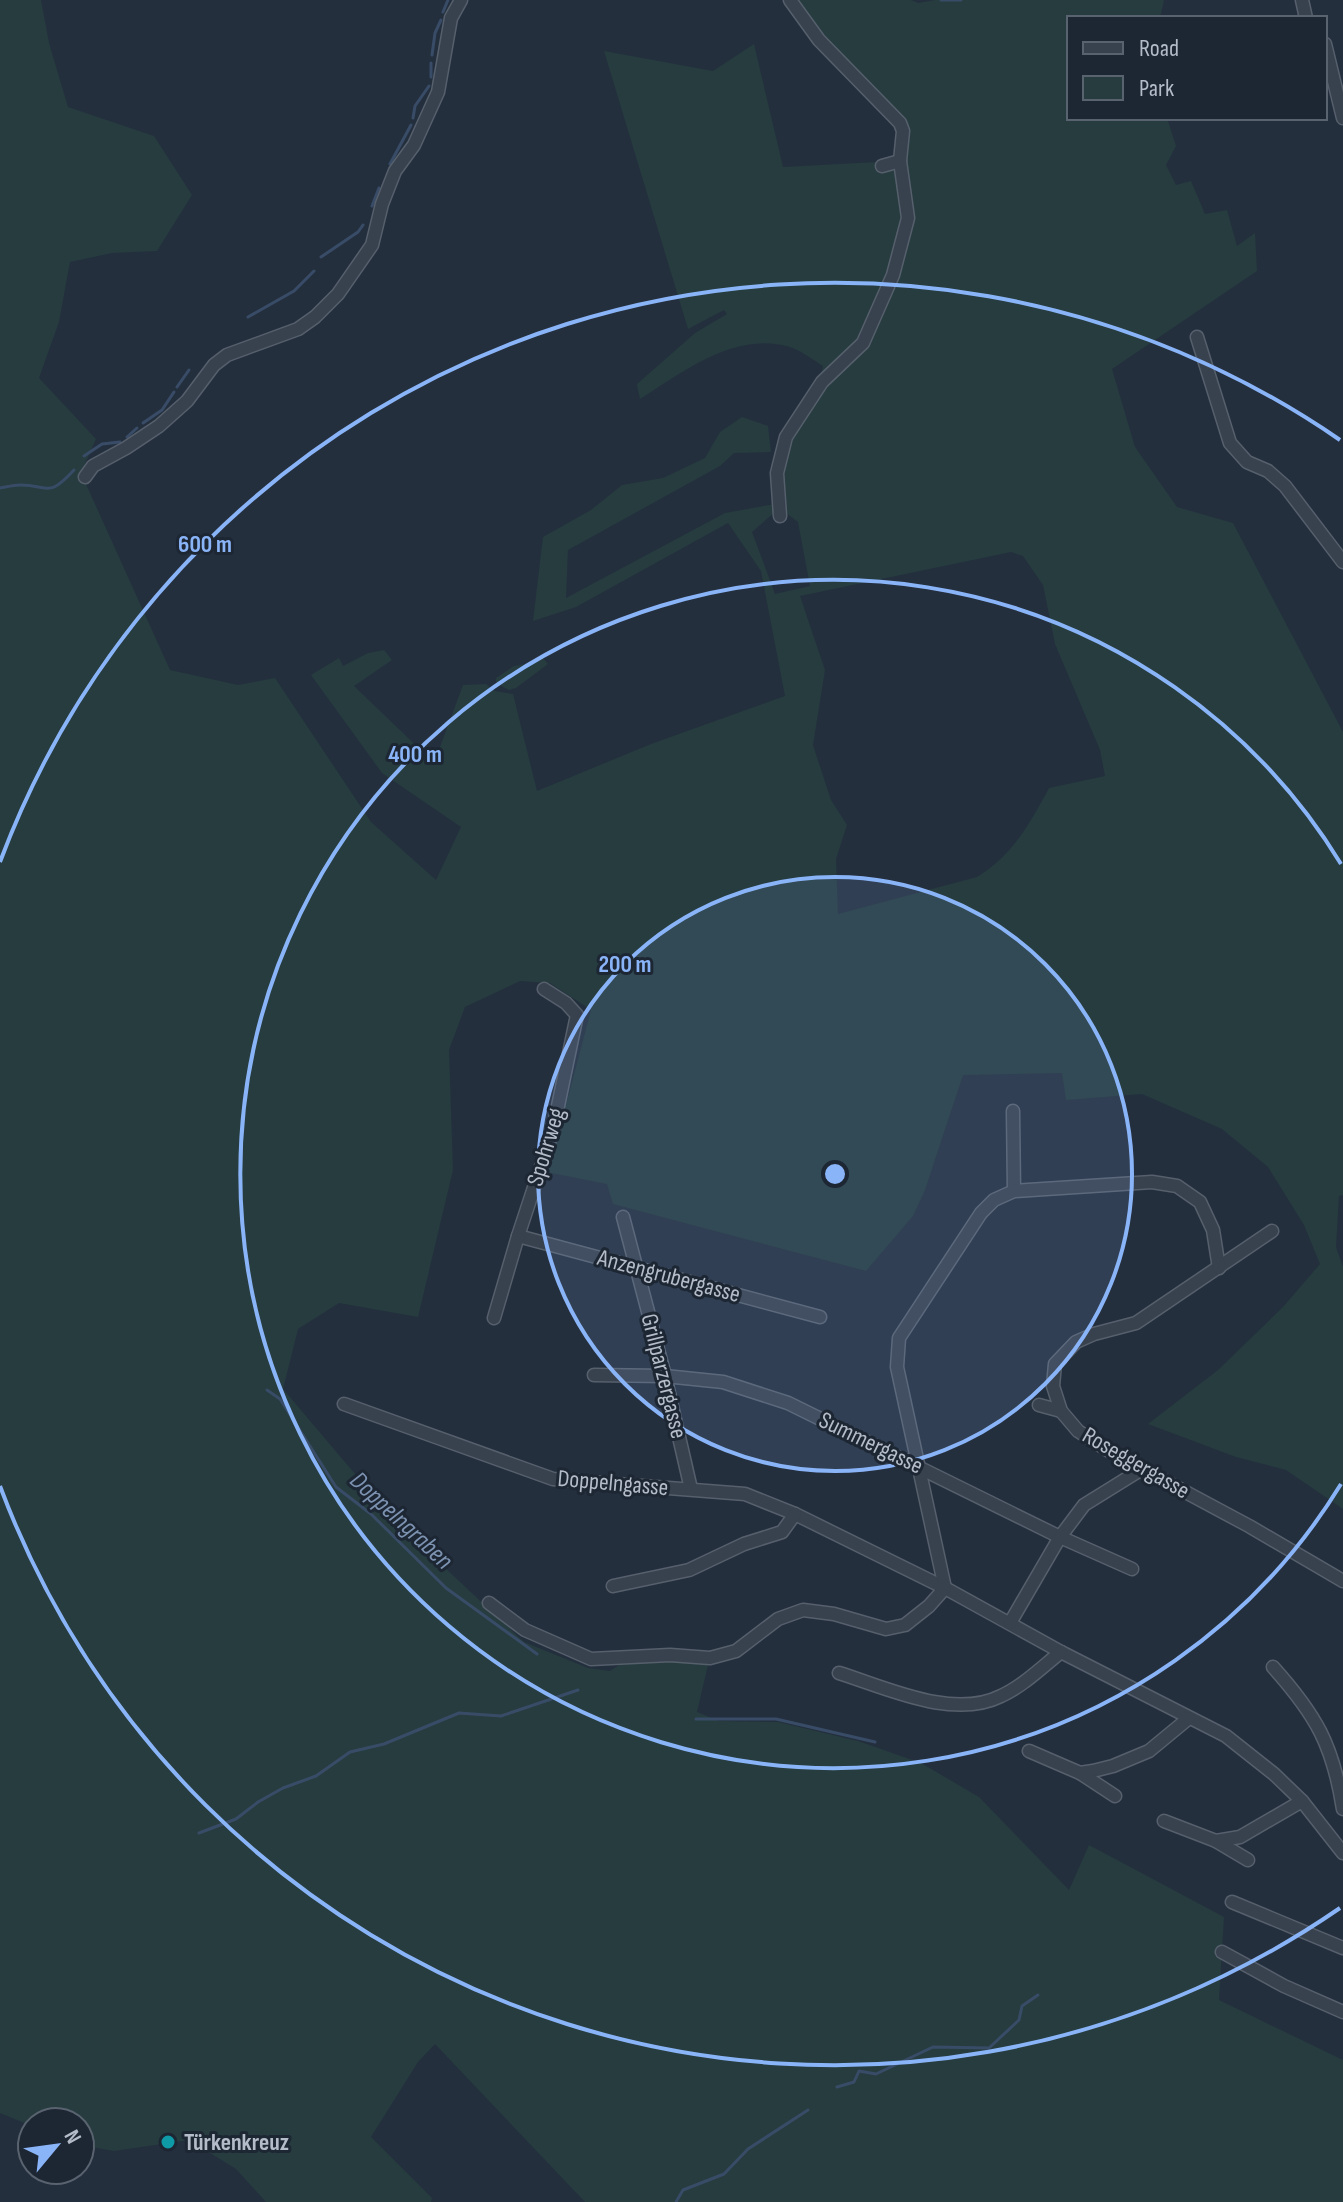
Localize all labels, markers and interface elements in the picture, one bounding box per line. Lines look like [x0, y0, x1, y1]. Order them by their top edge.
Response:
legend [1067, 16, 1327, 120]
text: Road [1139, 34, 1179, 63]
text: Park [1139, 74, 1174, 103]
text: 600 m [178, 530, 232, 559]
text: 400 m [388, 740, 442, 769]
text: 200 m [598, 950, 652, 979]
street label: Spohrweg [520, 1104, 572, 1190]
centre of rings [821, 1160, 849, 1188]
street label: Anzengrubergasse [593, 1243, 744, 1309]
street label: Grillparzergasse [634, 1311, 694, 1441]
street label: Summergasse [814, 1405, 928, 1481]
street label: Roseggergasse [1077, 1421, 1195, 1505]
street label: Doppelngasse [556, 1464, 670, 1502]
water label: Doppelngraben [343, 1466, 459, 1577]
north arrow [16, 2106, 96, 2186]
text: N [58, 2125, 87, 2149]
place label: Türkenkreuz [184, 2128, 289, 2157]
marker: Türkenkreuz [159, 2133, 177, 2151]

